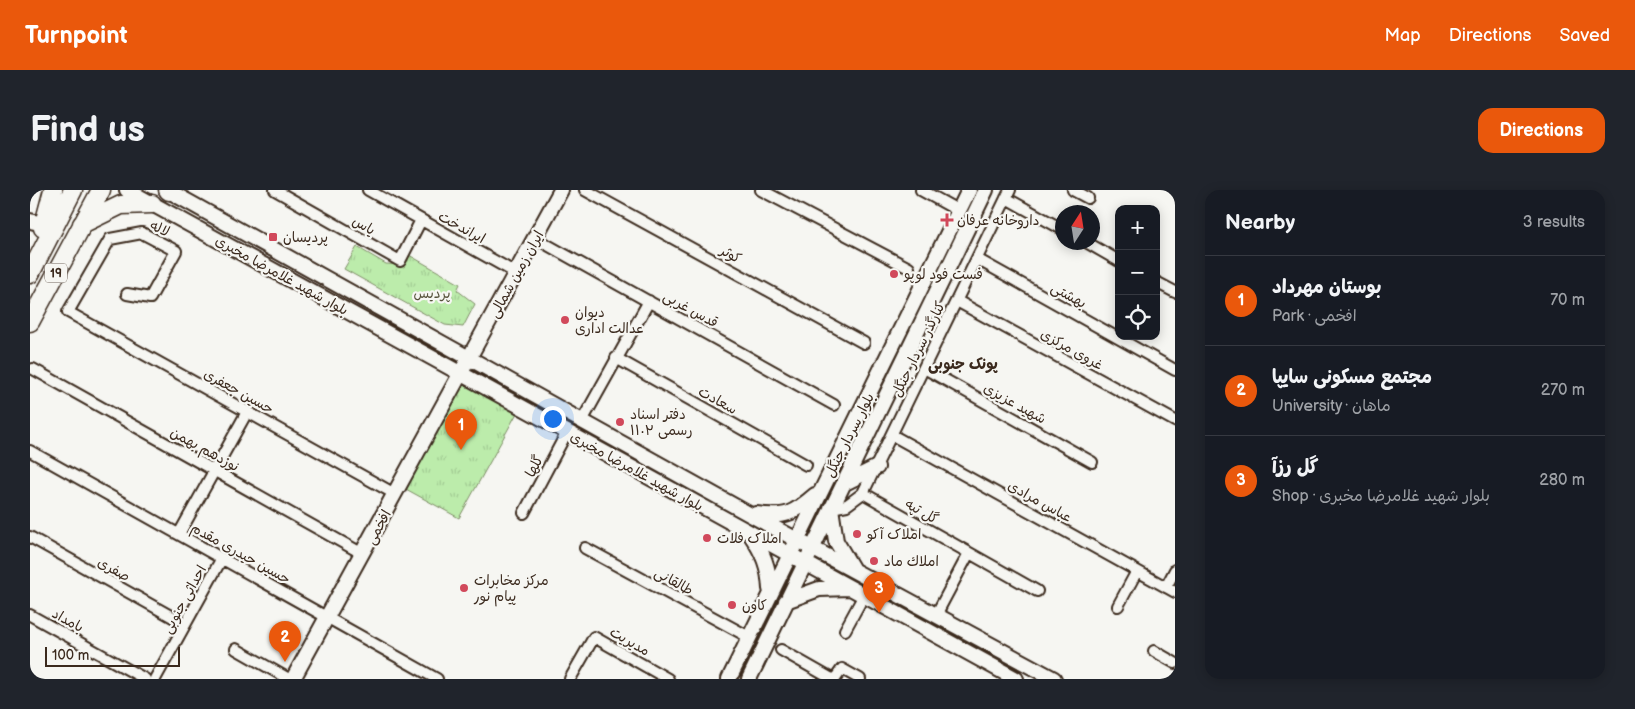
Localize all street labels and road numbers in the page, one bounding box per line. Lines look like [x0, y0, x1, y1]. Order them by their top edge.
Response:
street label: ایراندخت [435, 208, 488, 247]
street label: یاس [349, 212, 378, 239]
street label: لاله [147, 217, 172, 240]
street label: ایران زمین شمالی [485, 228, 547, 321]
street label: بلوار شهید غلامرضا مخبری [212, 232, 351, 319]
street label: کوثر [716, 241, 744, 267]
road number: 19 [45, 264, 67, 282]
street label: بهشتی [1048, 279, 1089, 312]
street label: قدس غربی [660, 287, 721, 331]
street label: کنارگذر سردار جنگل [888, 299, 949, 400]
street label: غروی مرکزی [1038, 325, 1106, 374]
street label: حسین جعفری [201, 365, 277, 418]
street label: شهید عزیزی [981, 379, 1049, 428]
street label: سعادت [695, 383, 740, 418]
street label: بلوار سردار جنگل [821, 390, 878, 480]
street label: نوزدهم بهمن [166, 424, 242, 477]
street label: بلوار شهید غلامرضا مخبری [567, 428, 706, 515]
street label: گلها [522, 452, 547, 480]
street label: عباس مرادی [1005, 477, 1075, 526]
street label: گل تپه [902, 495, 941, 529]
street label: افخمی [362, 507, 395, 547]
street label: حسین حیدری مقدم [187, 519, 293, 590]
street label: صفری [95, 554, 133, 585]
street label: احداثی جنوبی [159, 562, 211, 637]
street label: طالقانی [651, 564, 696, 599]
street label: بامداد [49, 605, 87, 636]
street label: مدیریت [607, 623, 653, 660]

